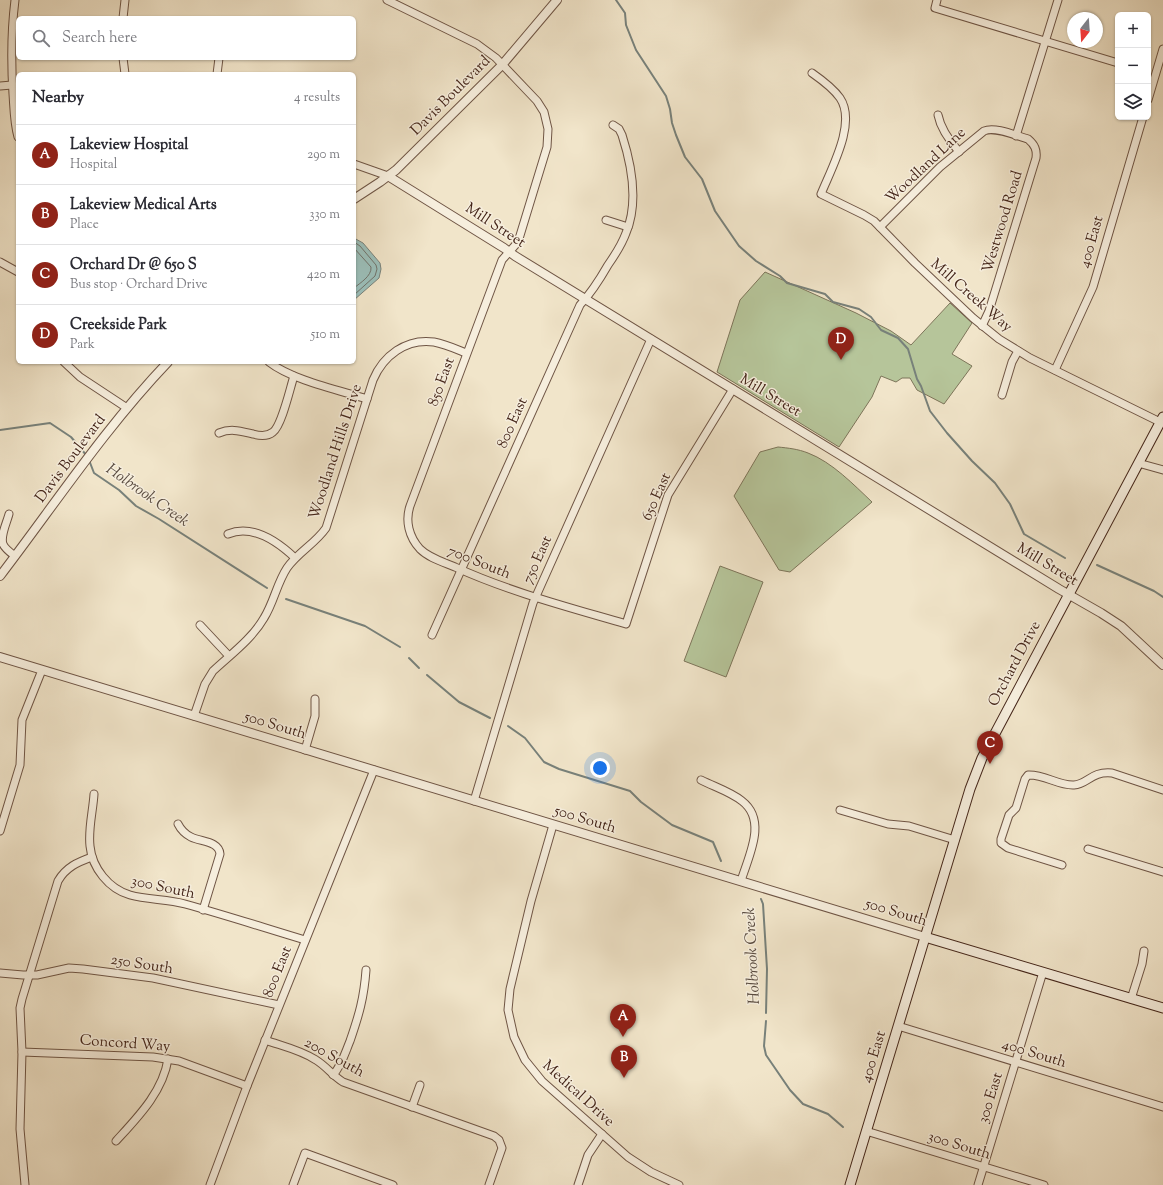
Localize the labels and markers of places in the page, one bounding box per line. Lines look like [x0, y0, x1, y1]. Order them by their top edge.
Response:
pin: D [828, 327, 854, 360]
pin: C [977, 731, 1003, 764]
pin: A [610, 1004, 636, 1037]
pin: B [611, 1045, 637, 1078]

